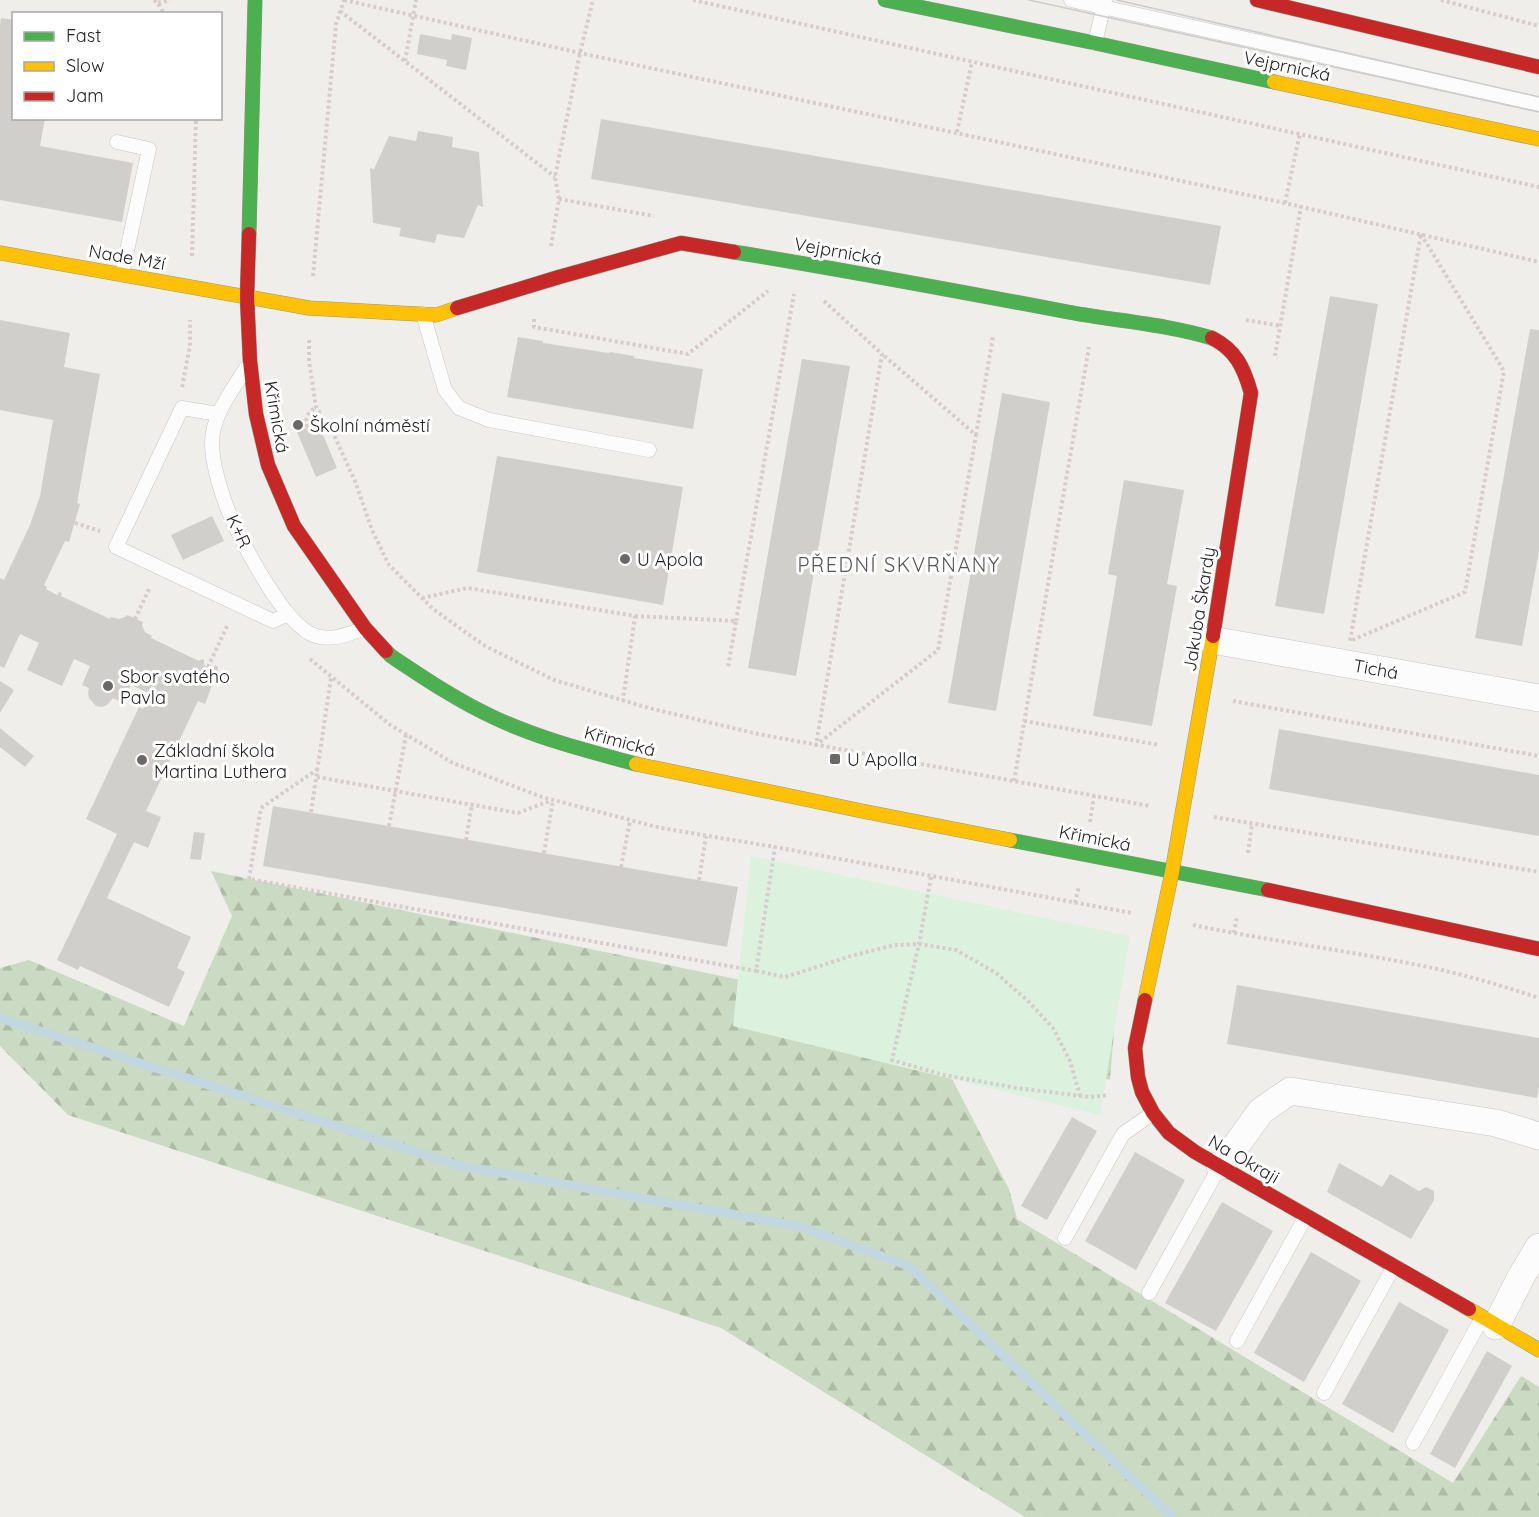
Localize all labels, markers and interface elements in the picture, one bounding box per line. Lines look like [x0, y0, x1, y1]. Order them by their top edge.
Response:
legend [12, 12, 222, 120]
text: Fast [66, 24, 101, 47]
street label: Vejprnická [1241, 46, 1333, 86]
text: Slow [66, 54, 104, 77]
text: Jam [66, 84, 104, 107]
street label: Vejprnická [792, 232, 884, 270]
street label: Nade Mží [87, 239, 167, 275]
street label: Křimická [259, 379, 295, 455]
place label: Školní náměstí [310, 414, 430, 437]
marker: Školní náměstí [291, 418, 305, 432]
street label: K+R [221, 511, 257, 551]
street label: Jakuba Škardy [1178, 545, 1220, 673]
place label: U Apola [637, 548, 703, 571]
marker: U Apola [618, 552, 632, 566]
district label: PŘEDNÍ SKVRŇANY [797, 552, 1001, 577]
street label: Tichá [1352, 654, 1400, 684]
place label: Sbor svatého Pavla [120, 665, 230, 709]
marker: Sbor svatého Pavla [101, 679, 115, 693]
street label: Křimická [582, 720, 658, 762]
place label: Základní škola Martina Luthera [154, 739, 287, 783]
place label: U Apolla [847, 748, 917, 771]
marker: U Apolla [828, 752, 842, 766]
marker: Základní škola Martina Luthera [135, 753, 149, 767]
street label: Křimická [1057, 820, 1133, 856]
street label: Na Okraji [1204, 1129, 1284, 1189]

